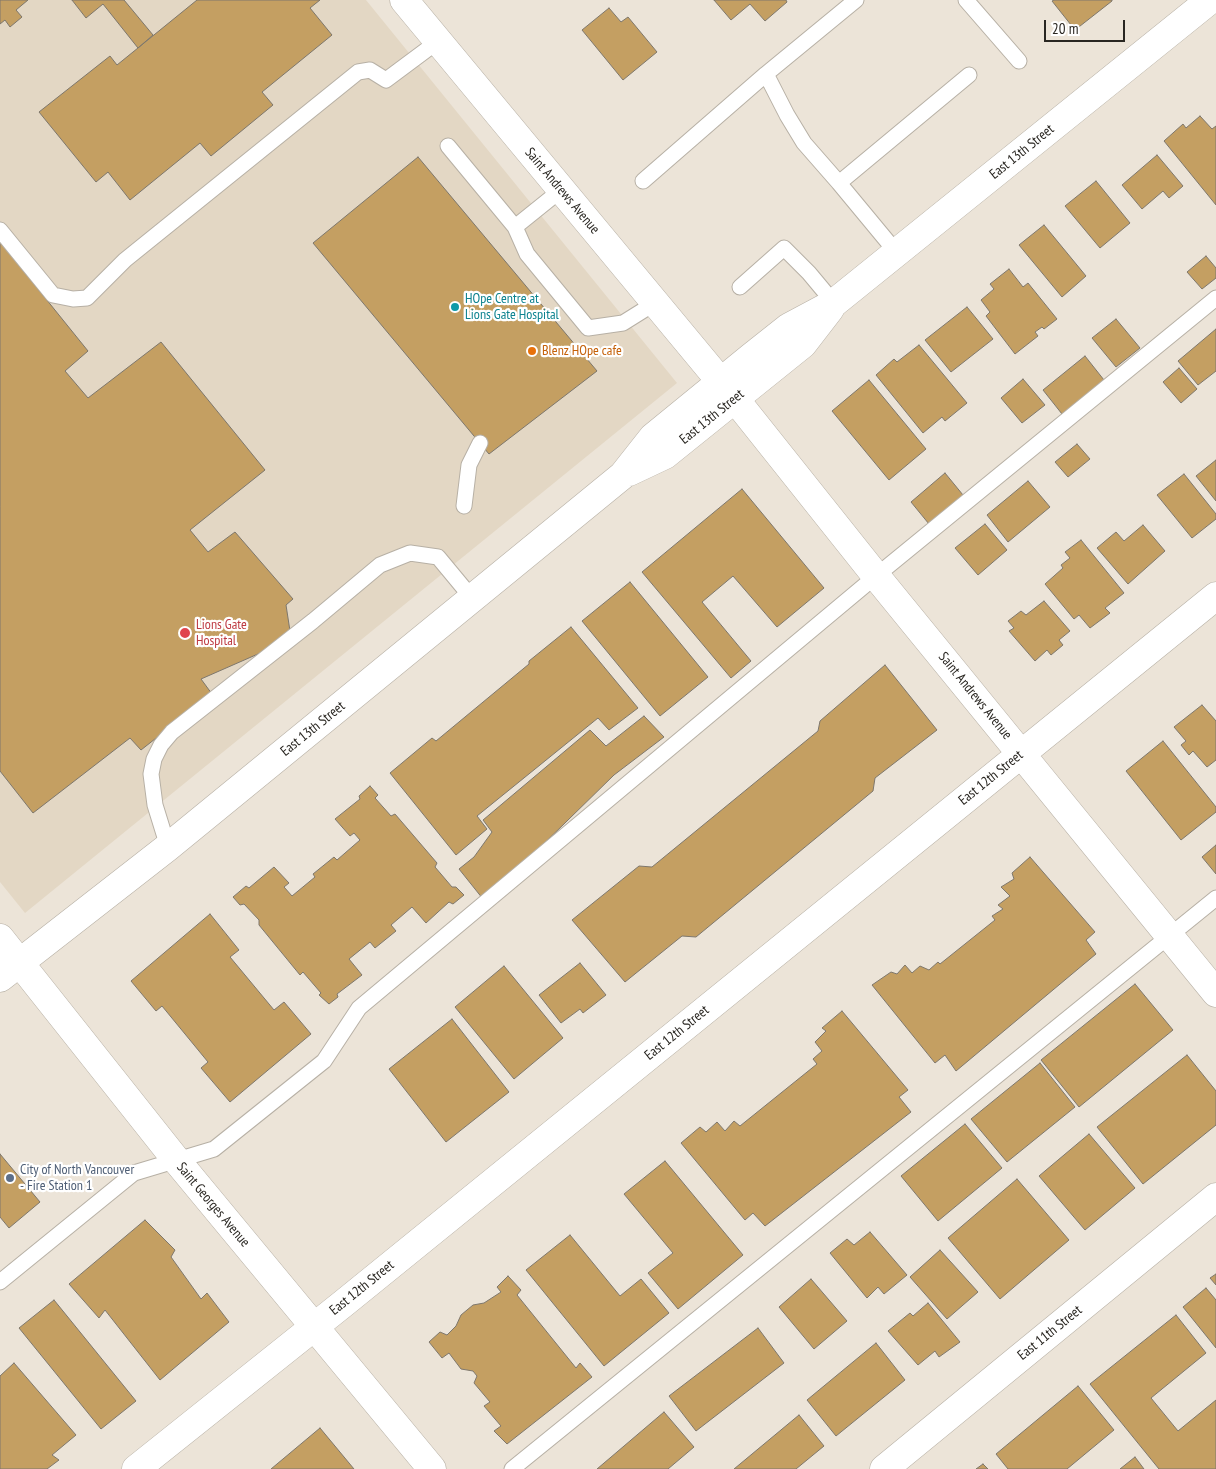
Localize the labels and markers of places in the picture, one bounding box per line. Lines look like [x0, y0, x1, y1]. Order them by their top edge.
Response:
place label: HOpe Centre at Lions Gate Hospital [465, 291, 559, 324]
marker: HOpe Centre at Lions Gate Hospital [449, 301, 461, 313]
place label: Blenz HOpe cafe [542, 343, 622, 359]
marker: Blenz HOpe cafe [526, 345, 538, 357]
place label: Lions Gate Hospital [196, 617, 247, 650]
marker: Lions Gate Hospital [178, 626, 192, 640]
place label: City of North Vancouver - Fire Station 1 [20, 1162, 134, 1194]
marker: City of North Vancouver - Fire Station 1 [4, 1172, 16, 1184]

